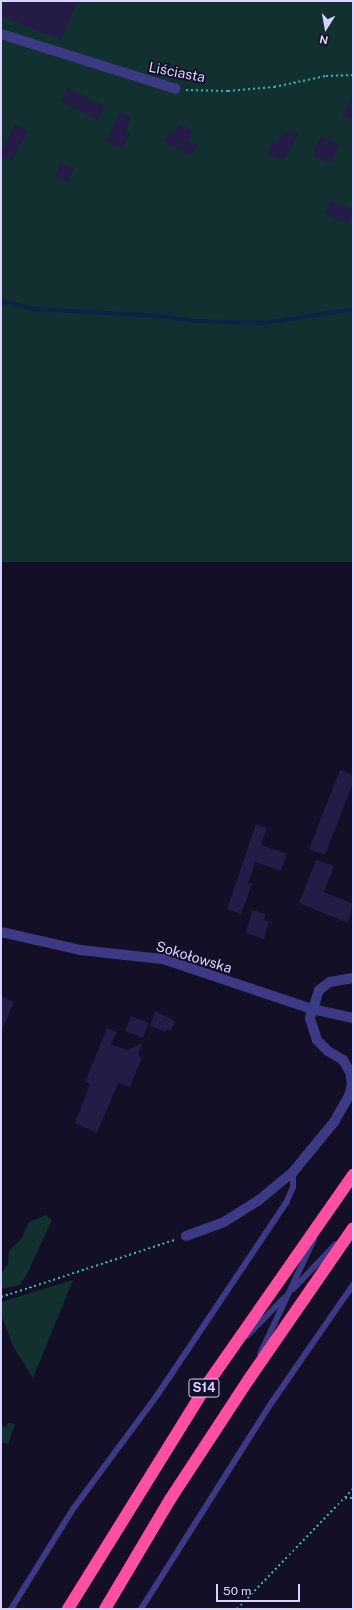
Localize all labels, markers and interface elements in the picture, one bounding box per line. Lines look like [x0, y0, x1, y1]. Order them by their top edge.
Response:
north arrow [306, 8, 346, 48]
text: N [318, 33, 329, 46]
street label: Liściasta [147, 58, 207, 86]
street label: Sokołowska [154, 938, 234, 976]
road number: S14 [188, 1377, 220, 1399]
scale bar [218, 1576, 302, 1602]
text: 50 m [223, 1584, 251, 1598]

